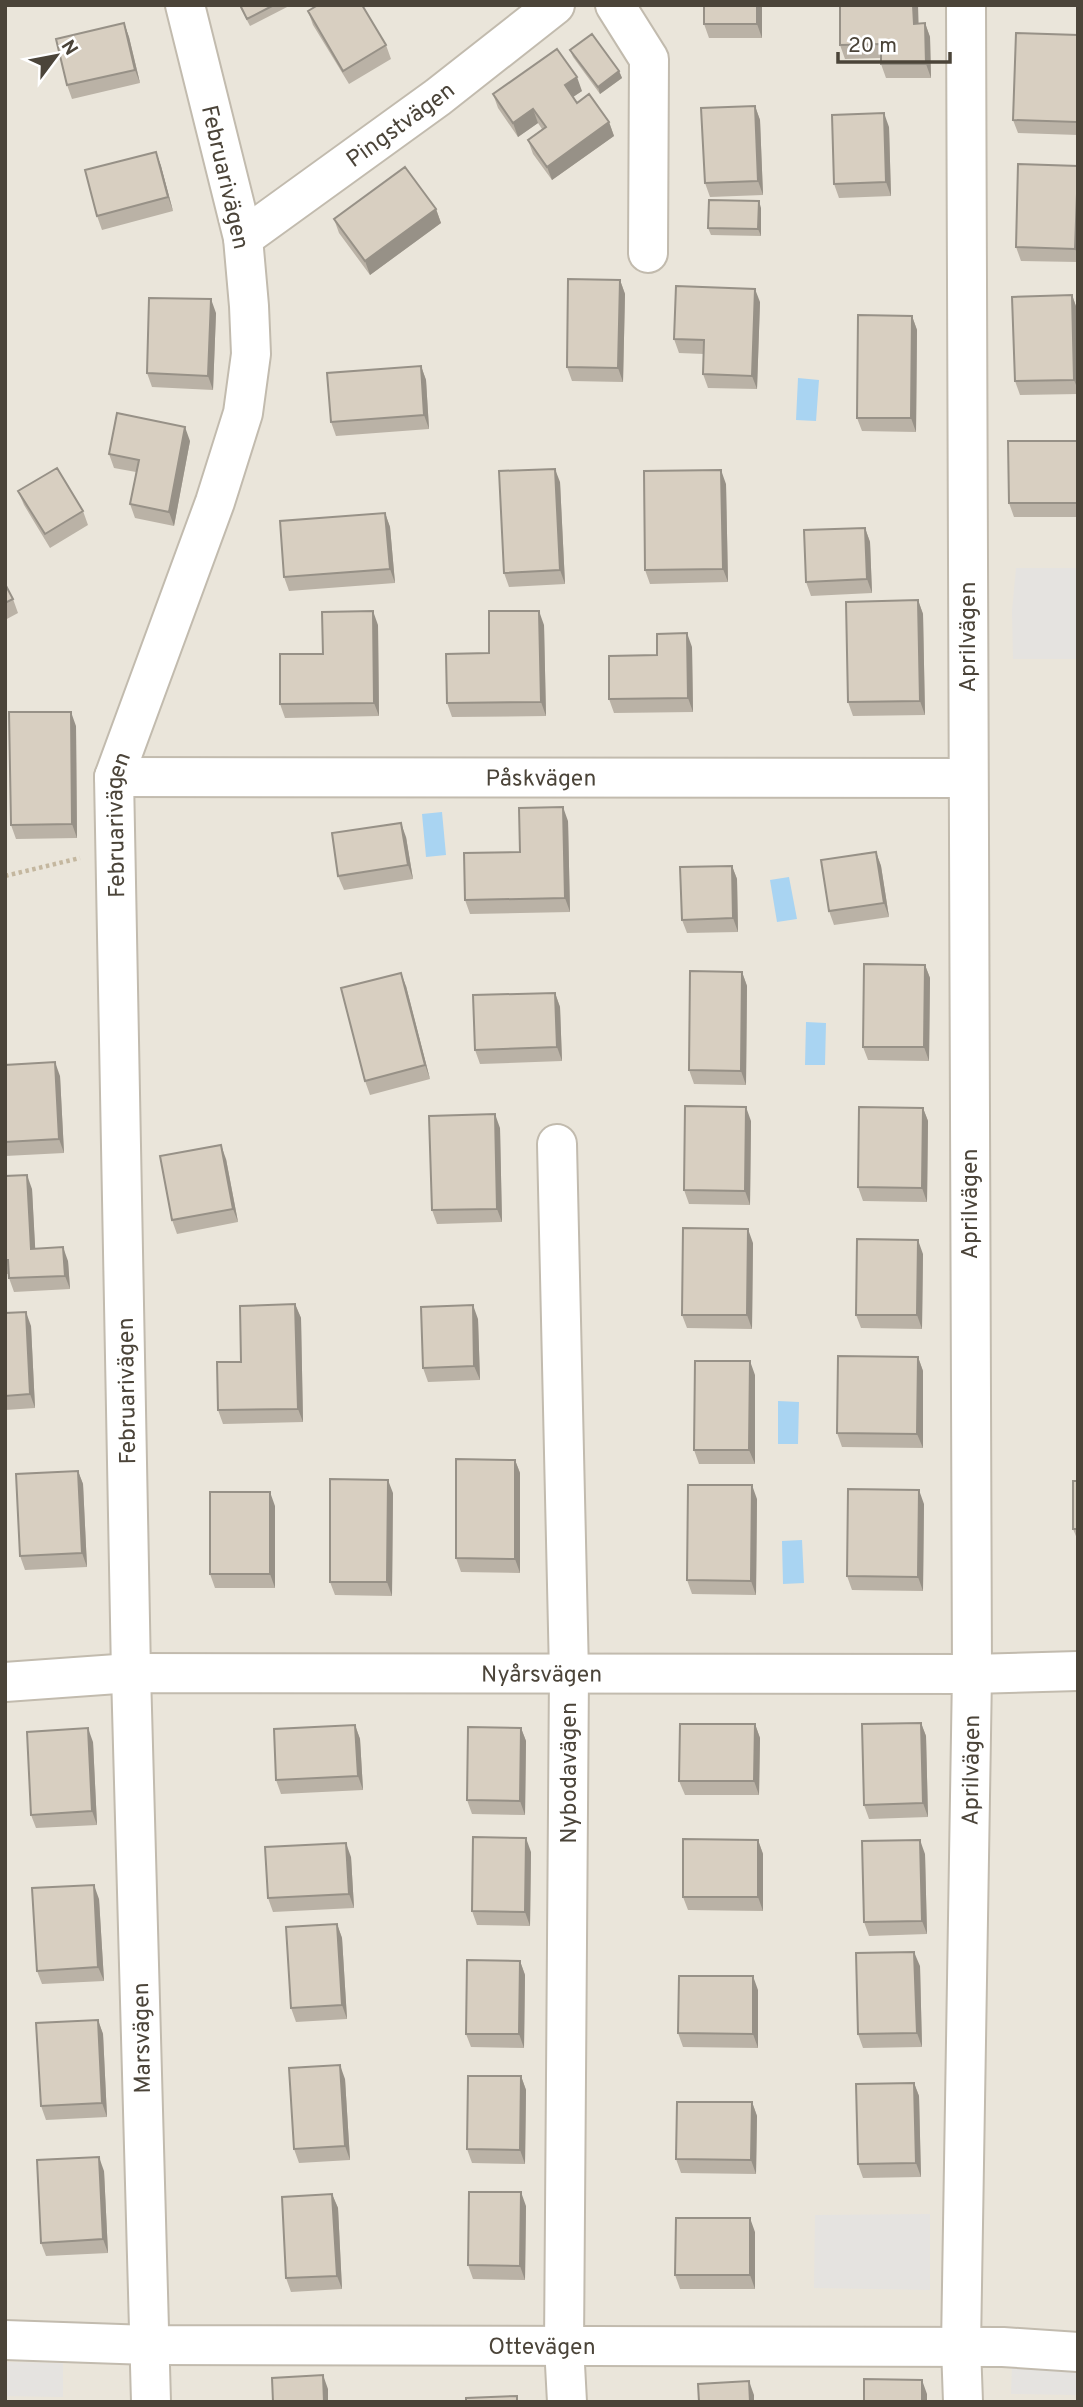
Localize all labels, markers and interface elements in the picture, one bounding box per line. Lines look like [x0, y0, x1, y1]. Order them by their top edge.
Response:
north arrow [21, 21, 91, 91]
scale bar [838, 21, 950, 65]
text: 20 m [848, 33, 897, 60]
text: N [55, 36, 83, 60]
street label: Pingstvägen [342, 77, 462, 175]
street label: Februarivägen [193, 103, 254, 252]
street label: Aprilvägen [955, 582, 984, 693]
street label: Februarivägen [102, 748, 139, 898]
street label: Påskvägen [486, 765, 596, 795]
street label: Aprilvägen [957, 1149, 986, 1260]
street label: Februarivägen [113, 1317, 144, 1465]
street label: Nyårsvägen [481, 1661, 602, 1691]
street label: Nybodavägen [556, 1702, 585, 1844]
street label: Aprilvägen [958, 1714, 988, 1826]
street label: Marsvägen [128, 1982, 159, 2094]
street label: Ottevägen [488, 2334, 596, 2363]

